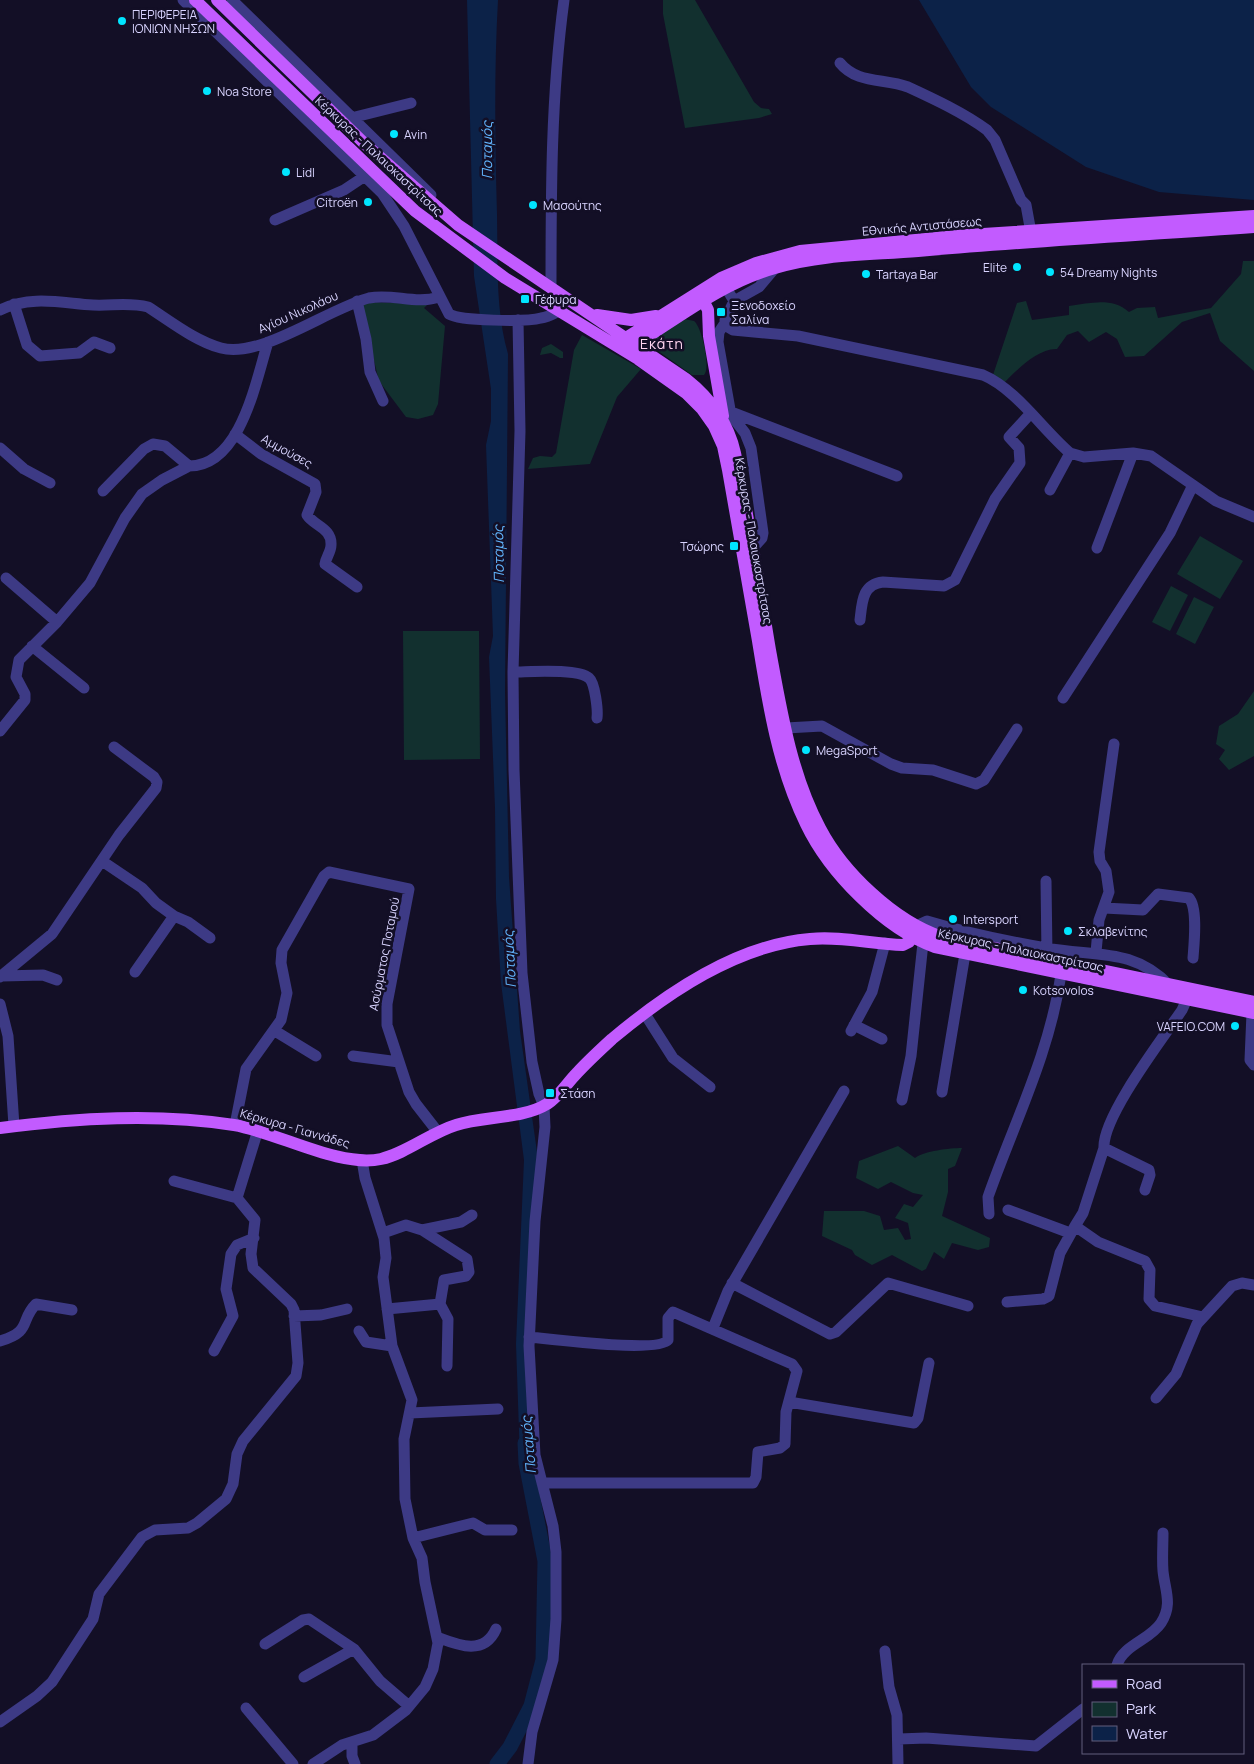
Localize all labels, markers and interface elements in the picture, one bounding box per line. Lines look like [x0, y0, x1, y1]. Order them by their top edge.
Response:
place label: ΠΕΡΙΦΕΡΕΙΑ ΙΟΝΙΩΝ ΝΗΣΩΝ [132, 6, 215, 37]
marker: ΠΕΡΙΦΕΡΕΙΑ ΙΟΝΙΩΝ ΝΗΣΩΝ [116, 15, 128, 27]
place label: Noa Store [217, 83, 272, 100]
marker: Noa Store [201, 85, 213, 97]
street label: Κέρκυρας - Παλαιοκαστρίτσας [312, 92, 447, 220]
water label: Ποταμός [477, 120, 496, 179]
place label: Avin [404, 126, 427, 143]
marker: Avin [388, 128, 400, 140]
place label: Lidl [296, 164, 315, 181]
marker: Lidl [280, 166, 292, 178]
place label: Citroën [317, 194, 358, 211]
marker: Citroën [362, 196, 374, 208]
place label: Μασούτης [543, 197, 602, 214]
marker: Μασούτης [527, 199, 539, 211]
street label: Εθνικής Αντιστάσεως [861, 212, 983, 240]
place label: Elite [983, 259, 1007, 276]
marker: Elite [1011, 261, 1023, 273]
place label: 54 Dreamy Nights [1060, 264, 1157, 281]
place label: Tartaya Bar [876, 266, 939, 283]
marker: 54 Dreamy Nights [1044, 266, 1056, 278]
marker: Tartaya Bar [860, 268, 872, 280]
street label: Αγίου Νικολάου [255, 287, 341, 337]
place label: Γέφυρα [535, 291, 577, 308]
marker: Γέφυρα [519, 293, 531, 305]
place label: Ξενοδοχείο Σαλίνα [731, 297, 796, 328]
marker: Ξενοδοχείο Σαλίνα [715, 306, 727, 318]
district label: Εκάτη [640, 334, 684, 353]
street label: Αμμούσες [258, 430, 316, 472]
street label: Κέρκυρας - Παλαιοκαστρίτσας [731, 457, 777, 626]
water label: Ποταμός [488, 524, 508, 583]
place label: Τσώρης [680, 538, 724, 555]
marker: Τσώρης [728, 540, 740, 552]
place label: MegaSport [816, 742, 878, 759]
marker: MegaSport [800, 744, 812, 756]
street label: Ασύρματος Ποταμού [365, 896, 403, 1012]
place label: Intersport [963, 911, 1018, 928]
marker: Intersport [947, 913, 959, 925]
place label: Σκλαβενίτης [1078, 923, 1148, 940]
street label: Κέρκυρας - Παλαιοκαστρίτσας [937, 924, 1106, 976]
marker: Σκλαβενίτης [1062, 925, 1074, 937]
water label: Ποταμός [498, 928, 520, 988]
place label: Kotsovolos [1033, 982, 1094, 999]
marker: Kotsovolos [1017, 984, 1029, 996]
place label: VAFEIO.COM [1157, 1018, 1225, 1035]
marker: VAFEIO.COM [1229, 1020, 1241, 1032]
place label: Στάση [560, 1085, 595, 1102]
marker: Στάση [544, 1087, 556, 1099]
street label: Κέρκυρα - Γιαννάδες [238, 1104, 352, 1152]
water label: Ποταμός [516, 1414, 540, 1475]
legend [1082, 1664, 1244, 1754]
text: Road [1126, 1673, 1162, 1694]
text: Park [1126, 1698, 1156, 1719]
text: Water [1126, 1723, 1168, 1744]

